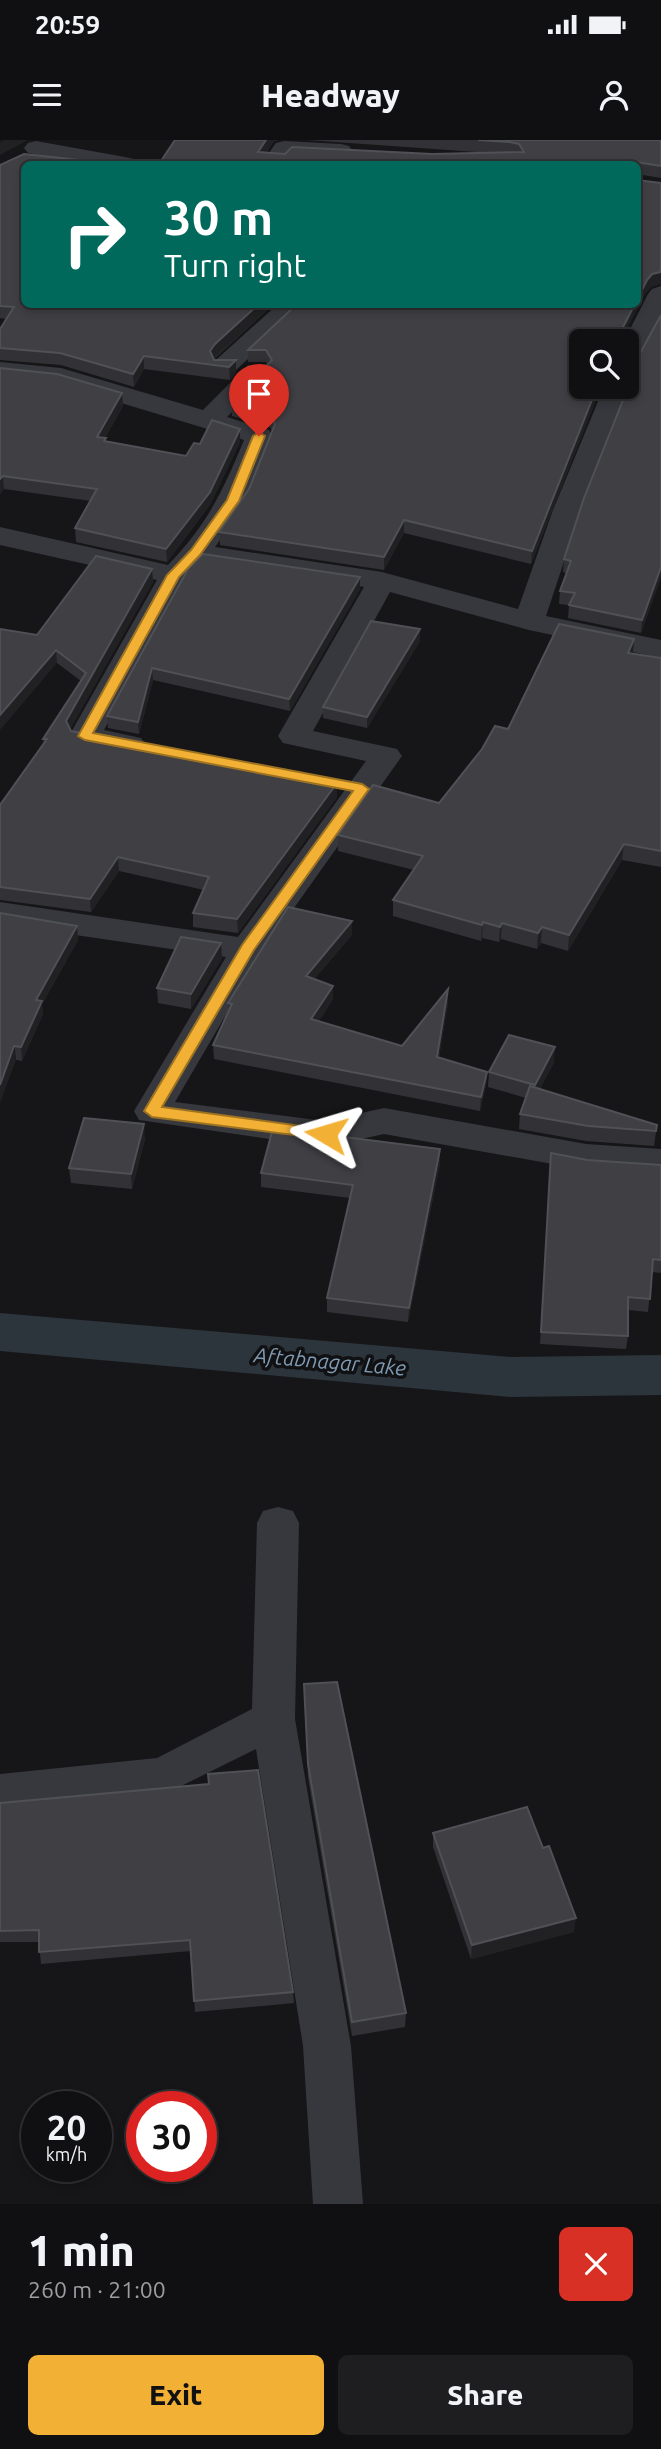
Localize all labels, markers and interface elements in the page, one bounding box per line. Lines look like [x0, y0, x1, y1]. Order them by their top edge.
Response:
text: 20:59 [35, 10, 100, 39]
icon: menu [28, 76, 66, 114]
icon: person [595, 76, 633, 114]
text: Headway [261, 77, 400, 113]
icon: right [49, 189, 140, 280]
text: 30 m [164, 189, 273, 244]
text: Turn right [164, 247, 306, 283]
map controls [569, 329, 639, 399]
button: search [569, 329, 639, 399]
pin [229, 364, 289, 436]
icon: arrive [240, 375, 278, 413]
position arrow [289, 1097, 363, 1171]
water label: Aftabnagar Lake [252, 1342, 408, 1380]
speed limit sign: 30 [126, 2091, 217, 2182]
text: 20 [47, 2107, 86, 2147]
text: km/h [46, 2144, 87, 2164]
text: 1 min [28, 2227, 135, 2274]
button: close [559, 2227, 633, 2301]
text: 260 m · 21:00 [28, 2277, 166, 2302]
button: Exit [28, 2355, 324, 2435]
button: Share [338, 2355, 633, 2435]

